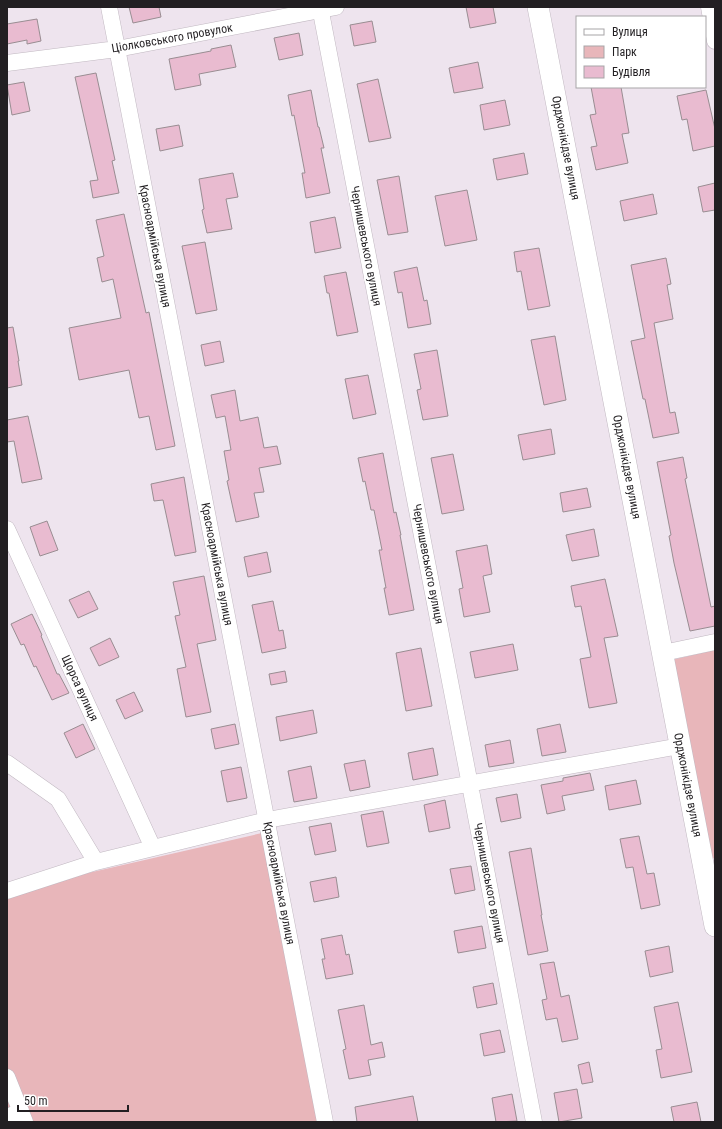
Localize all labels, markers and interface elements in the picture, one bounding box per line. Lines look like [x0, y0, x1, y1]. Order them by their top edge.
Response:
legend [576, 16, 706, 88]
street label: Ціолковського провулок [110, 20, 234, 56]
text: Вулиця [612, 25, 648, 39]
text: Парк [612, 45, 637, 59]
text: Будівля [612, 65, 650, 79]
street label: Орджонікідзе вулиця [549, 95, 583, 201]
street label: Красноармійська вулиця [136, 183, 174, 309]
street label: Чернишевського вулиця [347, 185, 385, 307]
street label: Орджонікідзе вулиця [610, 414, 644, 520]
street label: Красноармійська вулиця [198, 501, 236, 627]
street label: Чернишевського вулиця [409, 503, 447, 625]
street label: Щорса вулиця [59, 653, 101, 723]
street label: Орджонікідзе вулиця [671, 732, 705, 838]
street label: Красноармійська вулиця [260, 820, 298, 946]
street label: Чернишевського вулиця [470, 822, 508, 944]
scale bar [18, 1087, 128, 1113]
text: 50 m [24, 1094, 48, 1108]

